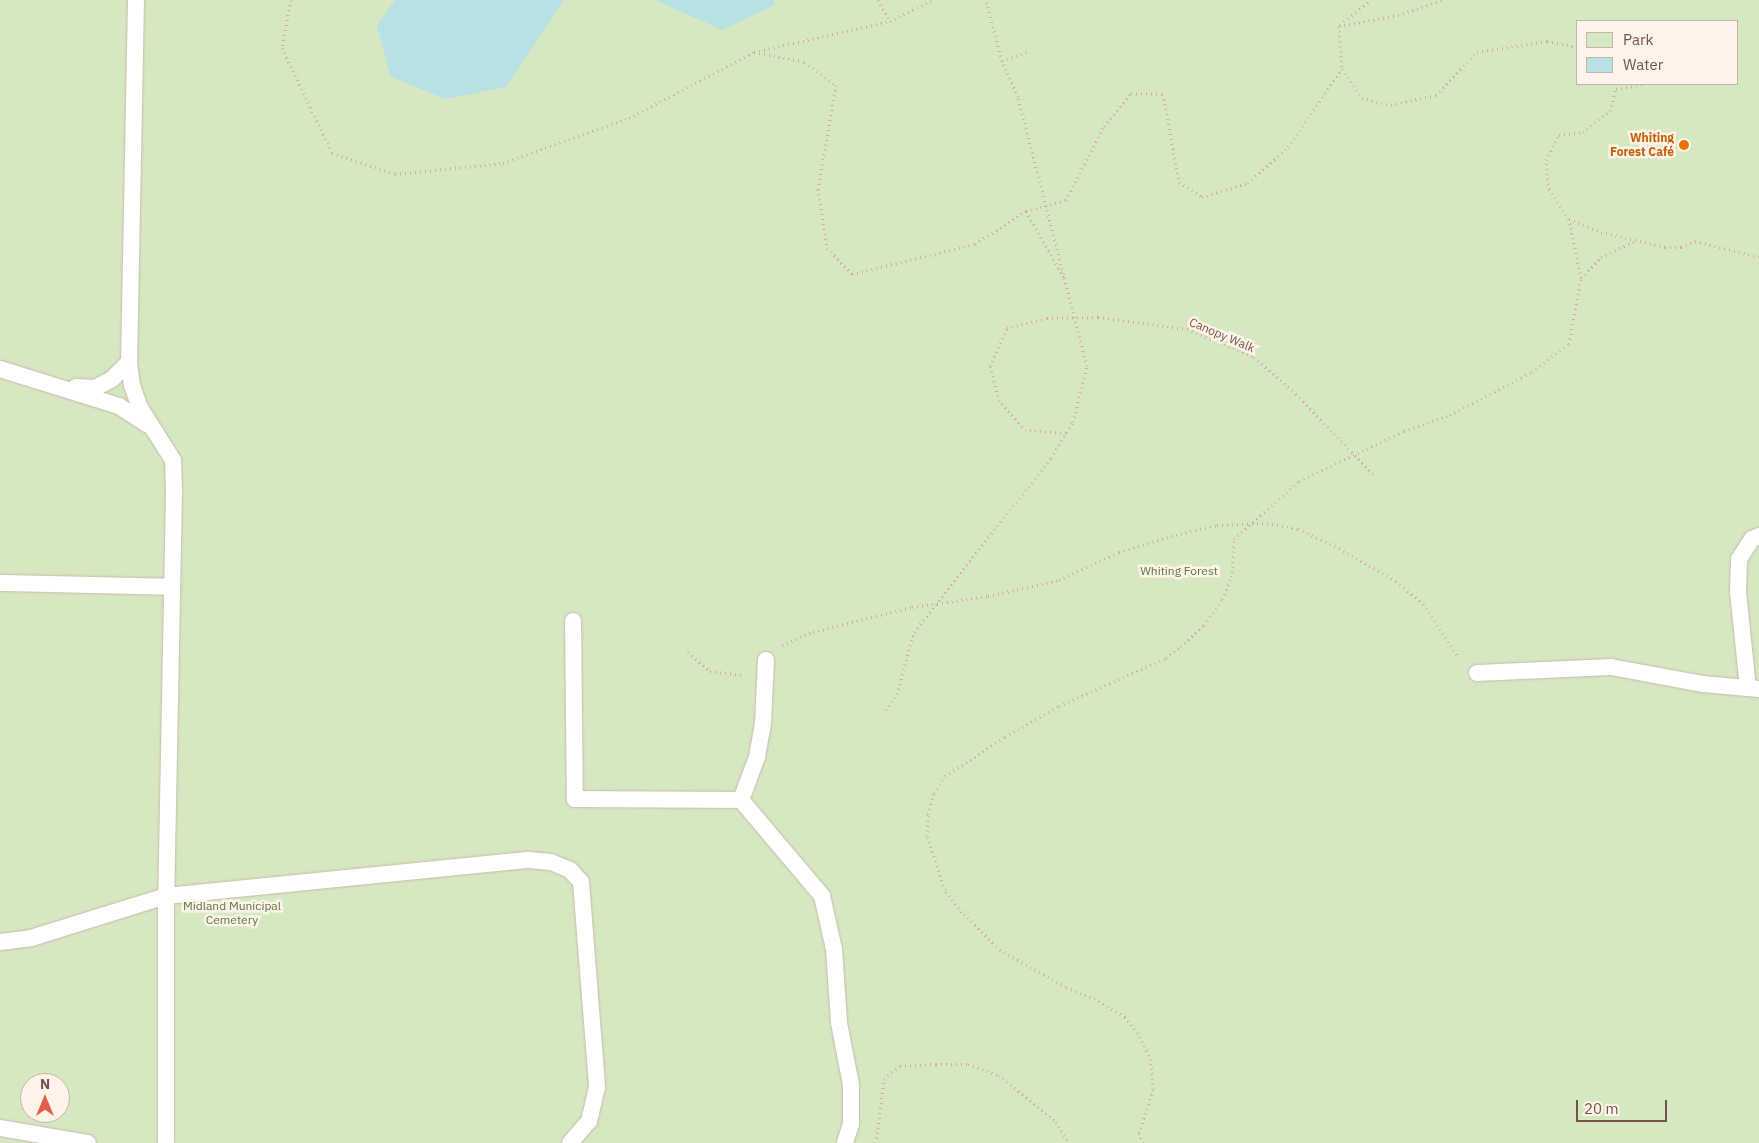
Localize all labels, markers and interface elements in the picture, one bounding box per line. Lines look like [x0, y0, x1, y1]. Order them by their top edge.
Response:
legend [1576, 20, 1739, 85]
text: Park [1623, 30, 1653, 49]
text: Water [1623, 55, 1663, 74]
place label: Whiting Forest Café [1610, 131, 1674, 159]
marker: Whiting Forest Café [1678, 139, 1690, 151]
street label: Canopy Walk [1187, 315, 1257, 355]
park label: Whiting Forest [1140, 564, 1218, 578]
park label: Midland Municipal Cemetery [183, 899, 281, 927]
north arrow [20, 1073, 70, 1123]
text: N [40, 1075, 50, 1093]
scale bar [1579, 1090, 1670, 1122]
text: 20 m [1584, 1099, 1619, 1118]

